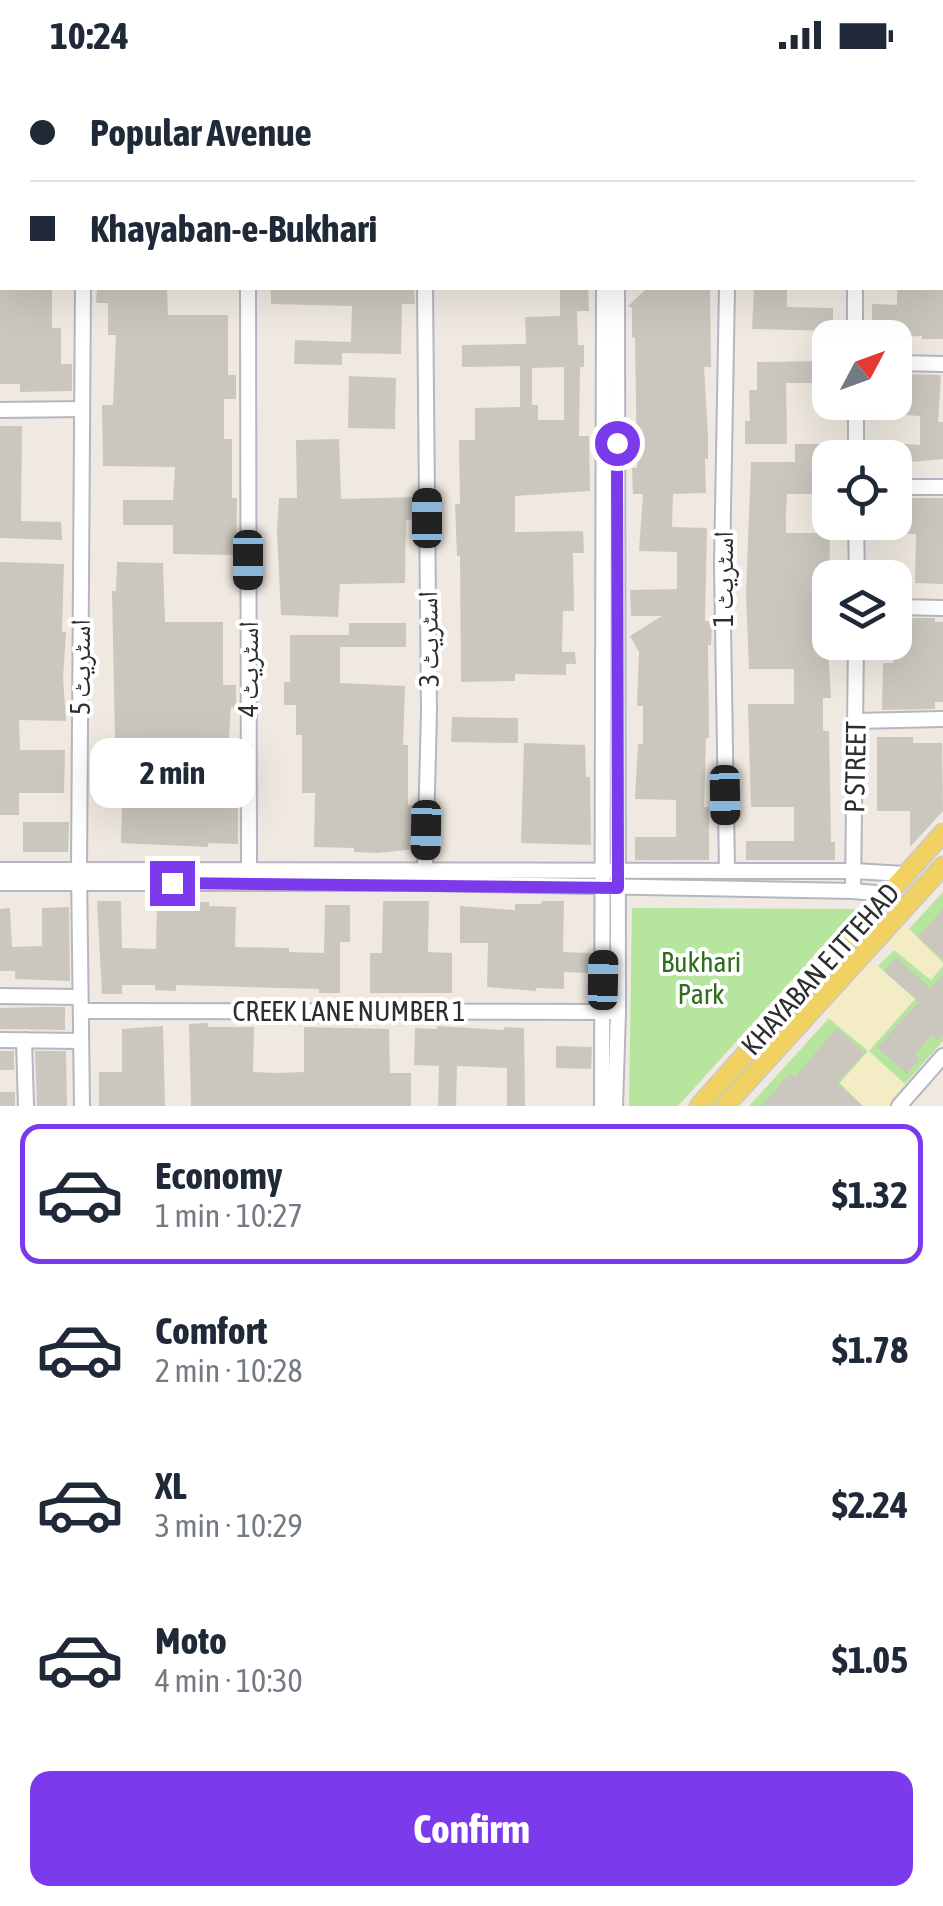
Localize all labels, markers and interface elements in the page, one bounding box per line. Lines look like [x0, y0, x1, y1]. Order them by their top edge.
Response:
text: 10:24 [50, 14, 129, 57]
text: Popular Avenue [90, 111, 312, 154]
text: Khayaban-e-Bukhari [90, 207, 377, 250]
north arrow [812, 320, 912, 420]
map controls [812, 320, 912, 660]
route start [595, 421, 640, 466]
button: locate [812, 440, 912, 540]
car [412, 488, 442, 548]
car [233, 530, 263, 590]
street label: اسٹریٹ 1 [707, 531, 739, 627]
button: layers [812, 560, 912, 660]
street label: اسٹریٹ 3 [411, 591, 445, 687]
street label: اسٹریٹ 5 [64, 619, 96, 715]
street label: اسٹریٹ 4 [232, 621, 264, 717]
street label: P STREET [838, 721, 872, 813]
callout: 2 min [90, 738, 254, 808]
text: 2 min [140, 754, 205, 791]
car [709, 765, 741, 825]
car [410, 800, 442, 860]
route end [150, 861, 195, 906]
street label: KHAYABAN E ITTEHAD [735, 877, 905, 1061]
park label: Bukhari Park [661, 946, 741, 1010]
car [587, 950, 619, 1010]
street label: CREEK LANE NUMBER 1 [233, 995, 465, 1027]
icon: car [35, 1149, 125, 1239]
text: Economy [155, 1154, 282, 1197]
text: $1.32 [832, 1173, 908, 1216]
text: 1 min · 10:27 [155, 1197, 302, 1234]
icon: car [35, 1304, 125, 1394]
text: Comfort [155, 1309, 267, 1352]
text: $1.78 [832, 1328, 908, 1371]
text: 2 min · 10:28 [155, 1352, 302, 1389]
icon: car [35, 1459, 125, 1549]
text: XL [155, 1464, 187, 1507]
text: $2.24 [832, 1483, 908, 1526]
text: 3 min · 10:29 [155, 1507, 302, 1544]
icon: car [35, 1614, 125, 1704]
text: Moto [155, 1619, 227, 1662]
text: $1.05 [832, 1638, 908, 1681]
text: 4 min · 10:30 [155, 1662, 302, 1699]
button: Confirm [30, 1771, 913, 1886]

